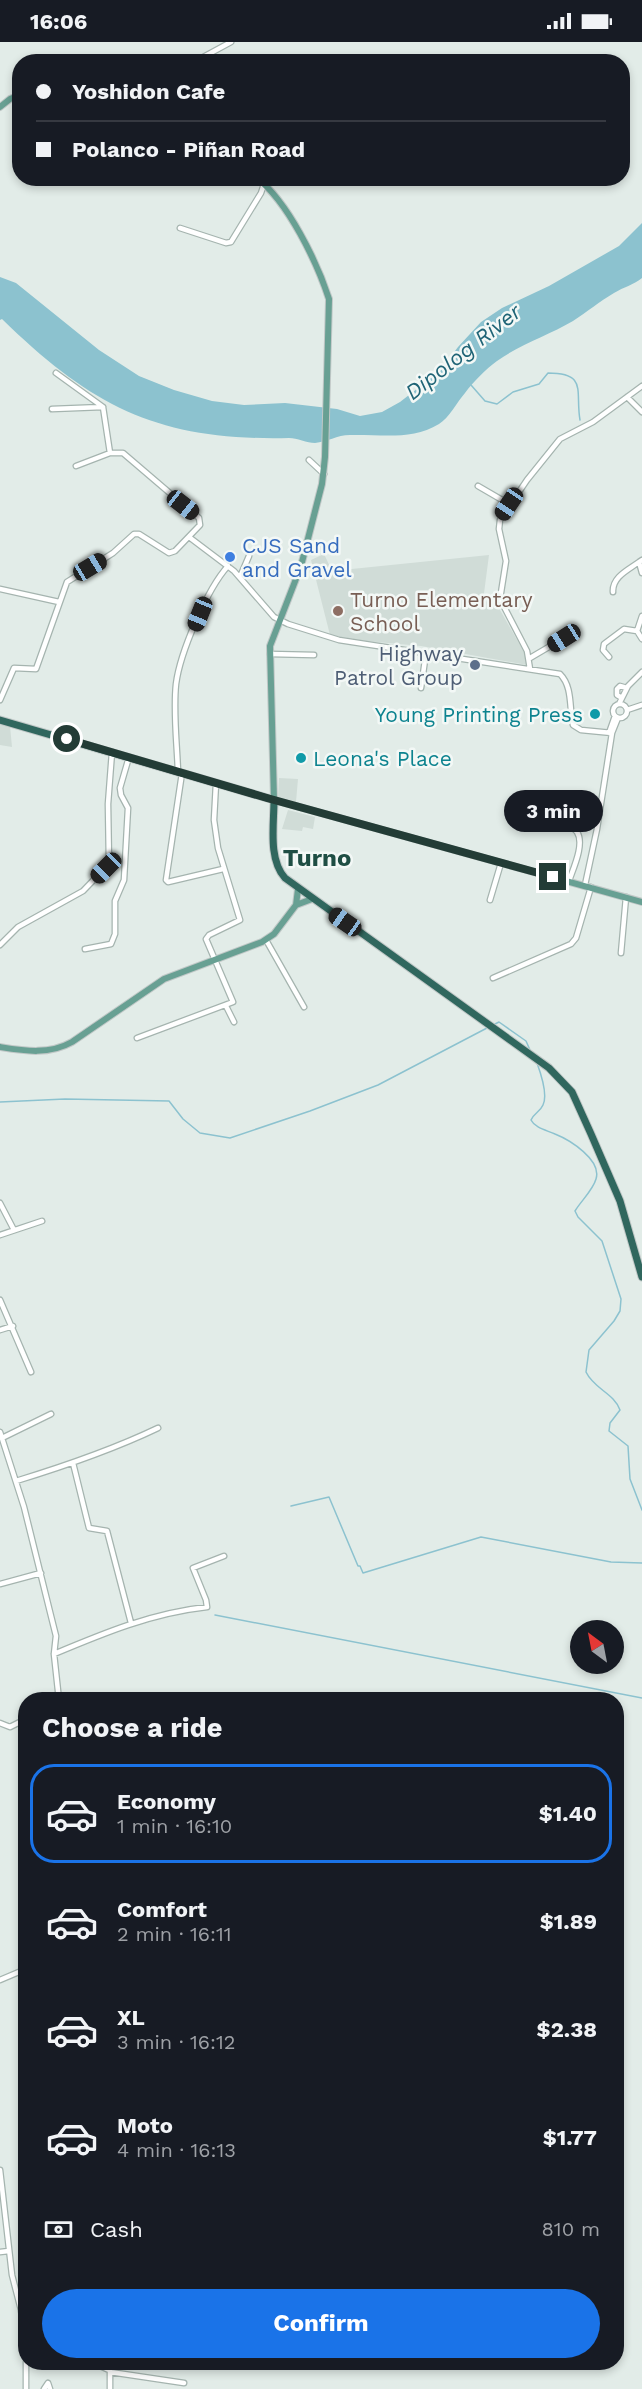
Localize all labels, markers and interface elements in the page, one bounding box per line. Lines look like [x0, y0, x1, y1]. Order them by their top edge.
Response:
text: 16:06 [30, 9, 87, 34]
text: Yoshidon Cafe [72, 79, 225, 104]
text: Polanco - Piñan Road [72, 137, 305, 162]
water label: Dipolog River [400, 298, 527, 405]
car [491, 484, 527, 524]
car [163, 487, 203, 523]
place label: CJS Sand and Gravel [242, 533, 352, 582]
car [70, 550, 110, 584]
marker: CJS Sand and Gravel [223, 550, 237, 564]
place label: Turno Elementary School [350, 587, 533, 636]
car [185, 594, 215, 634]
marker: Turno Elementary School [331, 604, 345, 618]
car [544, 621, 584, 655]
place label: Highway Patrol Group [334, 641, 463, 690]
marker: Highway Patrol Group [468, 658, 482, 672]
place label: Young Printing Press [375, 702, 583, 727]
marker: Young Printing Press [588, 707, 602, 721]
route start [53, 725, 80, 752]
place label: Leona's Place [313, 746, 452, 771]
marker: Leona's Place [294, 751, 308, 765]
callout: 3 min [504, 790, 602, 832]
text: 3 min [526, 799, 581, 823]
district label: Turno [283, 844, 351, 872]
car [87, 849, 125, 887]
route end [539, 863, 566, 890]
car [325, 904, 365, 940]
north arrow [570, 1620, 624, 1674]
map controls [570, 1620, 624, 1674]
text: Choose a ride [42, 1712, 222, 1744]
icon: car [45, 1787, 99, 1841]
text: Economy [117, 1789, 216, 1814]
text: $1.40 [539, 1801, 597, 1826]
text: 1 min · 16:10 [117, 1814, 232, 1838]
icon: car [45, 1895, 99, 1949]
text: Comfort [117, 1897, 207, 1922]
text: $1.89 [540, 1909, 597, 1934]
text: 2 min · 16:11 [117, 1922, 231, 1946]
icon: car [45, 2003, 99, 2057]
text: XL [117, 2005, 145, 2030]
text: $2.38 [537, 2017, 597, 2042]
text: 3 min · 16:12 [117, 2030, 235, 2054]
icon: car [45, 2111, 99, 2165]
text: Moto [117, 2113, 173, 2138]
text: $1.77 [543, 2125, 597, 2150]
text: 4 min · 16:13 [117, 2138, 236, 2162]
icon: cash [42, 2213, 75, 2246]
text: Cash [90, 2217, 143, 2242]
text: 810 m [542, 2217, 600, 2241]
button: Confirm [42, 2289, 600, 2358]

